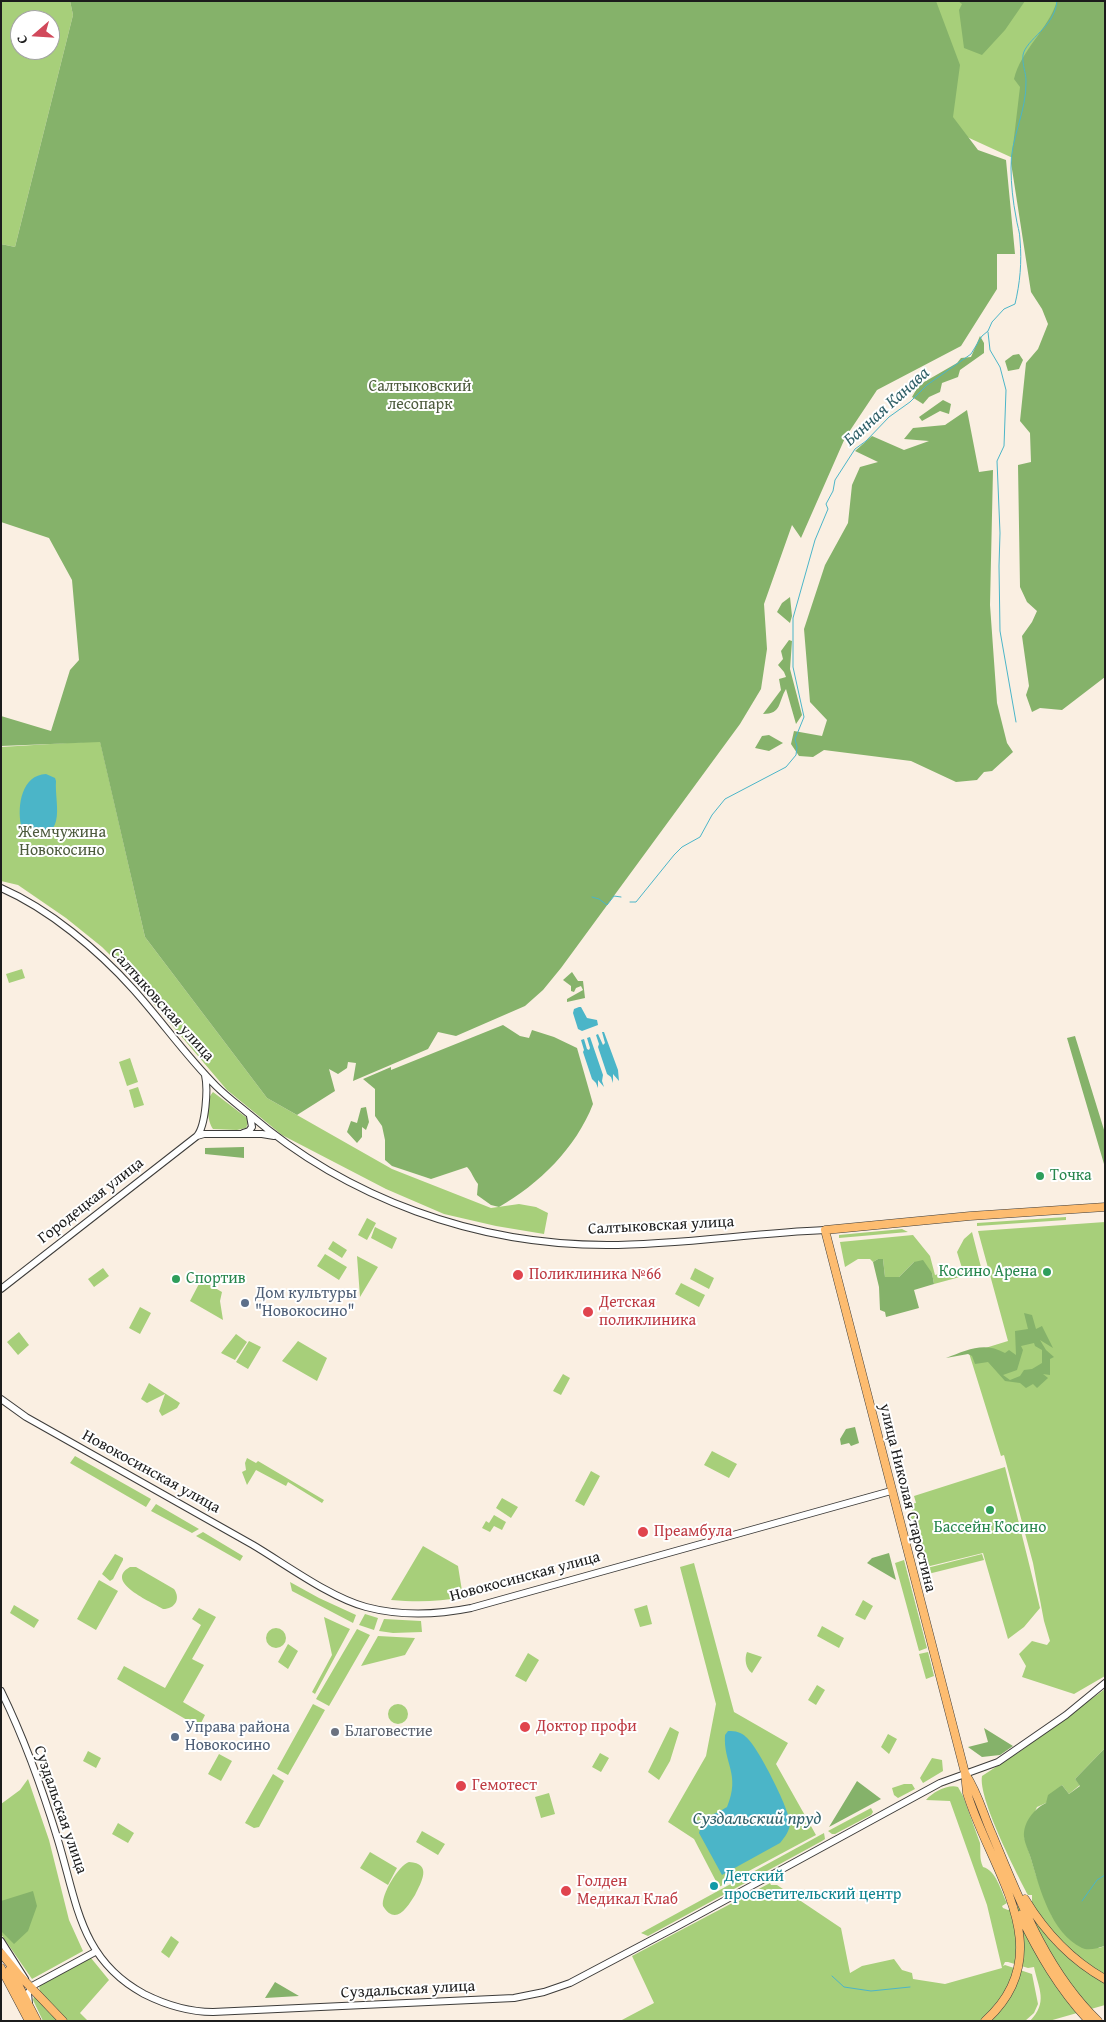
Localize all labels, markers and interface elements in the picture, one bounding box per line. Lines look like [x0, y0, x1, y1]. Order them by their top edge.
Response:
north arrow [10, 10, 60, 60]
text: С [11, 33, 33, 47]
water label: Банная Канава [840, 363, 934, 451]
park label: Салтыковский лесопарк [369, 377, 471, 415]
park label: Жемчужина Новокосино [18, 823, 106, 861]
street label: Салтыковская улица [106, 944, 218, 1066]
street label: Городецкая улица [34, 1154, 148, 1248]
place label: Точка [1050, 1166, 1092, 1186]
marker: Точка [1034, 1170, 1046, 1182]
street label: Салтыковская улица [587, 1213, 735, 1239]
place label: Косино Арена [939, 1262, 1037, 1282]
place label: Поликлиника №66 [529, 1265, 661, 1285]
marker: Косино Арена [1041, 1266, 1053, 1278]
marker: Поликлиника №66 [511, 1268, 525, 1282]
place label: Спортив [186, 1269, 246, 1289]
marker: Спортив [170, 1273, 182, 1285]
place label: Дом культуры "Новокосино" [255, 1284, 357, 1322]
place label: Детская поликлиника [599, 1293, 696, 1331]
marker: Дом культуры "Новокосино" [239, 1297, 251, 1309]
marker: Детская поликлиника [581, 1305, 595, 1319]
street label: улица Николая Старостина [874, 1402, 940, 1594]
street label: Новокосинская улица [79, 1426, 223, 1518]
marker: Бассейн Косино [984, 1504, 996, 1516]
place label: Бассейн Косино [934, 1518, 1046, 1538]
place label: Преамбула [654, 1522, 732, 1542]
marker: Преамбула [636, 1525, 650, 1539]
street label: Новокосинская улица [448, 1548, 602, 1606]
place label: Доктор профи [536, 1717, 637, 1737]
place label: Управа района Новокосино [185, 1718, 290, 1756]
marker: Доктор профи [518, 1720, 532, 1734]
place label: Благовестие [345, 1722, 433, 1742]
marker: Благовестие [329, 1726, 341, 1738]
marker: Управа района Новокосино [169, 1731, 181, 1743]
street label: Суздальская улица [29, 1743, 91, 1877]
place label: Гемотест [472, 1776, 537, 1796]
marker: Гемотест [454, 1779, 468, 1793]
water label: Суздальский пруд [693, 1808, 821, 1830]
place label: Детский просветительский центр [724, 1867, 901, 1905]
place label: Голден Медикал Клаб [577, 1872, 678, 1910]
marker: Детский просветительский центр [708, 1880, 720, 1892]
marker: Голден Медикал Клаб [559, 1884, 573, 1898]
street label: Суздальская улица [340, 1977, 476, 2003]

